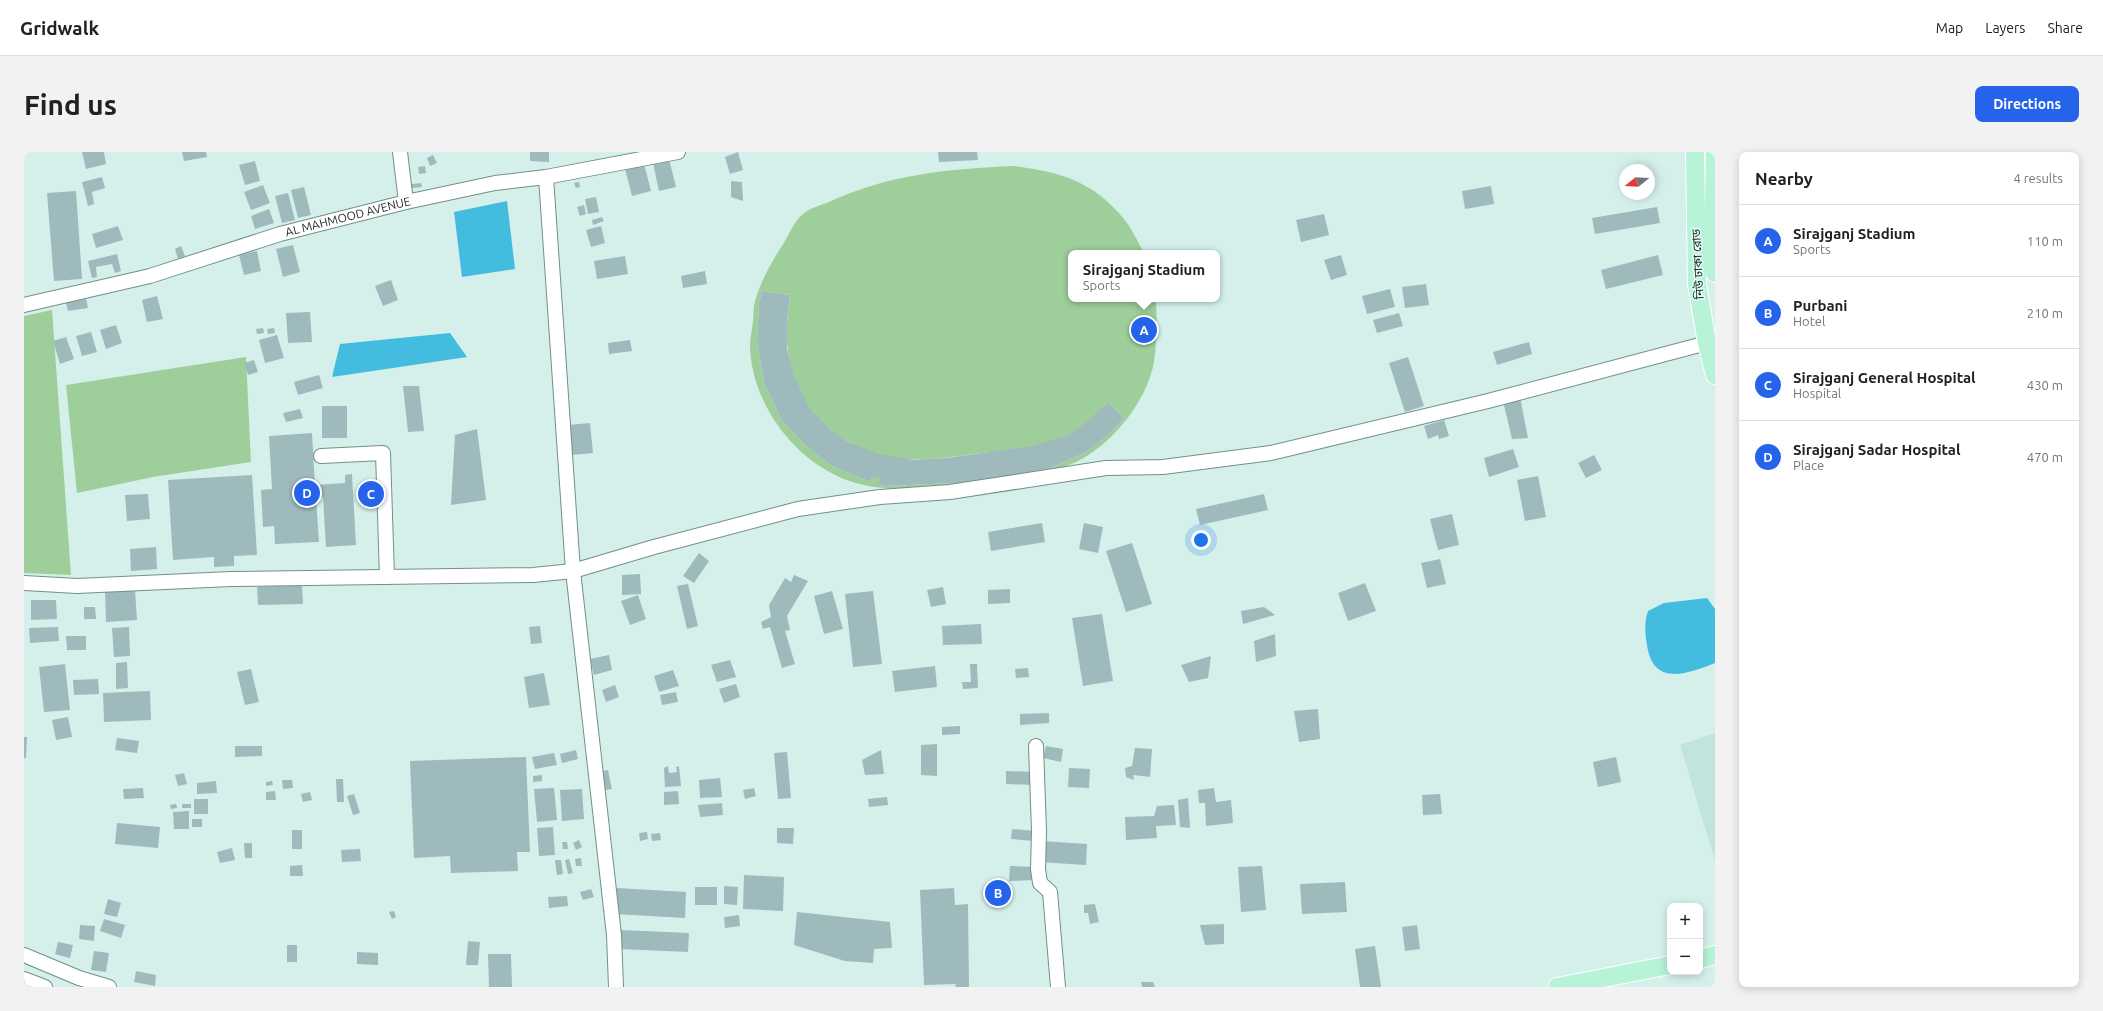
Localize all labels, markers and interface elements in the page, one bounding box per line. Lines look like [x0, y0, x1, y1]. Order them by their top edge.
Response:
text: Gridwalk [20, 17, 99, 39]
text: Map [1936, 20, 1963, 36]
text: Layers [1985, 20, 2025, 36]
text: Share [2047, 20, 2083, 36]
button: Directions [1975, 86, 2079, 122]
text: Find us [24, 89, 117, 120]
north arrow [1619, 164, 1655, 200]
text: Nearby [1755, 169, 1813, 188]
text: 4 results [2013, 171, 2063, 185]
street label: AL MAHMOOD AVENUE [284, 194, 412, 238]
text: Sirajganj Stadium [1793, 225, 1916, 242]
street label: নিউ ঢাকা রোড [1688, 228, 1706, 301]
text: A [1763, 234, 1773, 248]
text: 110 m [2027, 234, 2063, 248]
text: Sports [1793, 242, 1831, 256]
popup [1068, 250, 1220, 302]
text: Sirajganj Stadium [1083, 261, 1205, 278]
text: Sports [1083, 278, 1120, 292]
text: Purbani [1793, 297, 1848, 314]
text: B [1764, 306, 1772, 320]
text: 210 m [2027, 306, 2063, 320]
text: Hotel [1793, 314, 1825, 328]
pin: A [1131, 315, 1157, 345]
text: Sirajganj General Hospital [1793, 369, 1976, 386]
text: C [1764, 378, 1772, 392]
text: 430 m [2027, 378, 2063, 392]
text: Hospital [1793, 386, 1841, 400]
text: Sirajganj Sadar Hospital [1793, 441, 1961, 458]
text: D [1763, 450, 1773, 464]
text: 470 m [2027, 450, 2063, 464]
text: Place [1793, 458, 1824, 472]
pin: D [294, 478, 320, 508]
pin: C [358, 479, 384, 509]
your location [1191, 530, 1211, 550]
pin: B [985, 878, 1011, 908]
map controls [1667, 903, 1703, 975]
button: + [1667, 903, 1703, 939]
button: − [1667, 939, 1703, 975]

